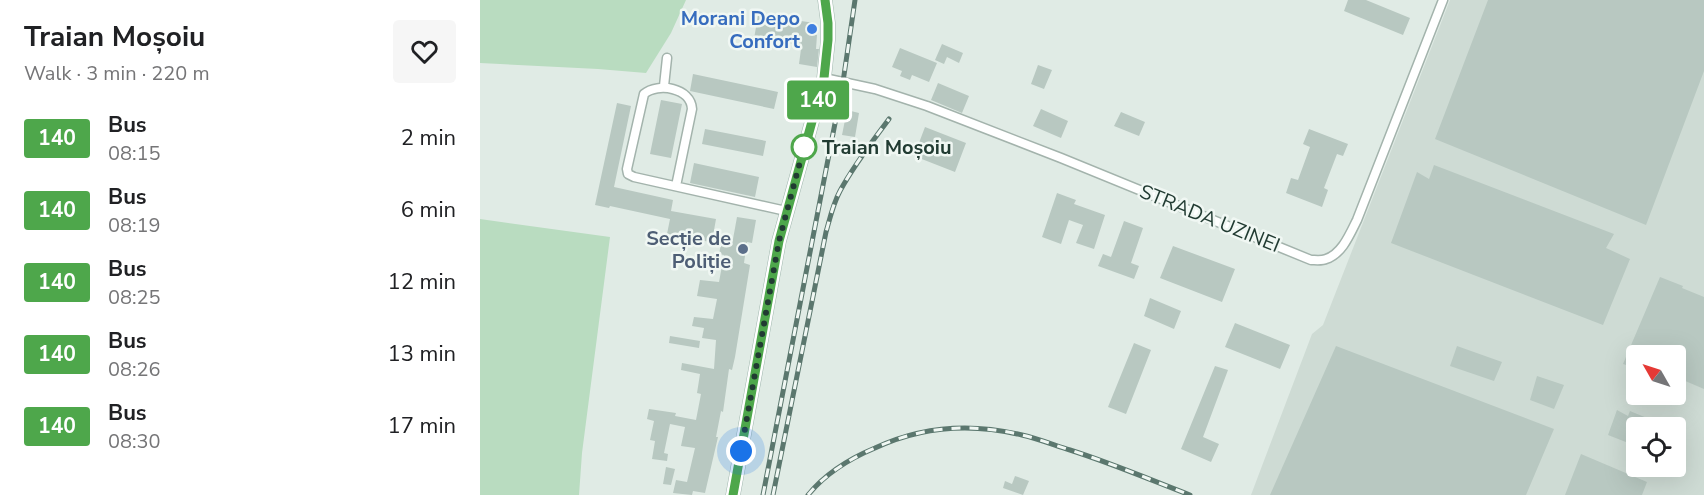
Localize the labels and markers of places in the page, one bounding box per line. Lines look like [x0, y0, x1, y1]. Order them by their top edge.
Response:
place label: Morani Depo Confort [681, 5, 800, 55]
marker: Morani Depo Confort [805, 22, 819, 36]
marker: Traian Moșoiu [791, 134, 817, 160]
place label: Traian Moșoiu [822, 134, 952, 161]
place label: Secție de Poliție [646, 225, 731, 275]
marker: Secție de Poliție [736, 242, 750, 256]

